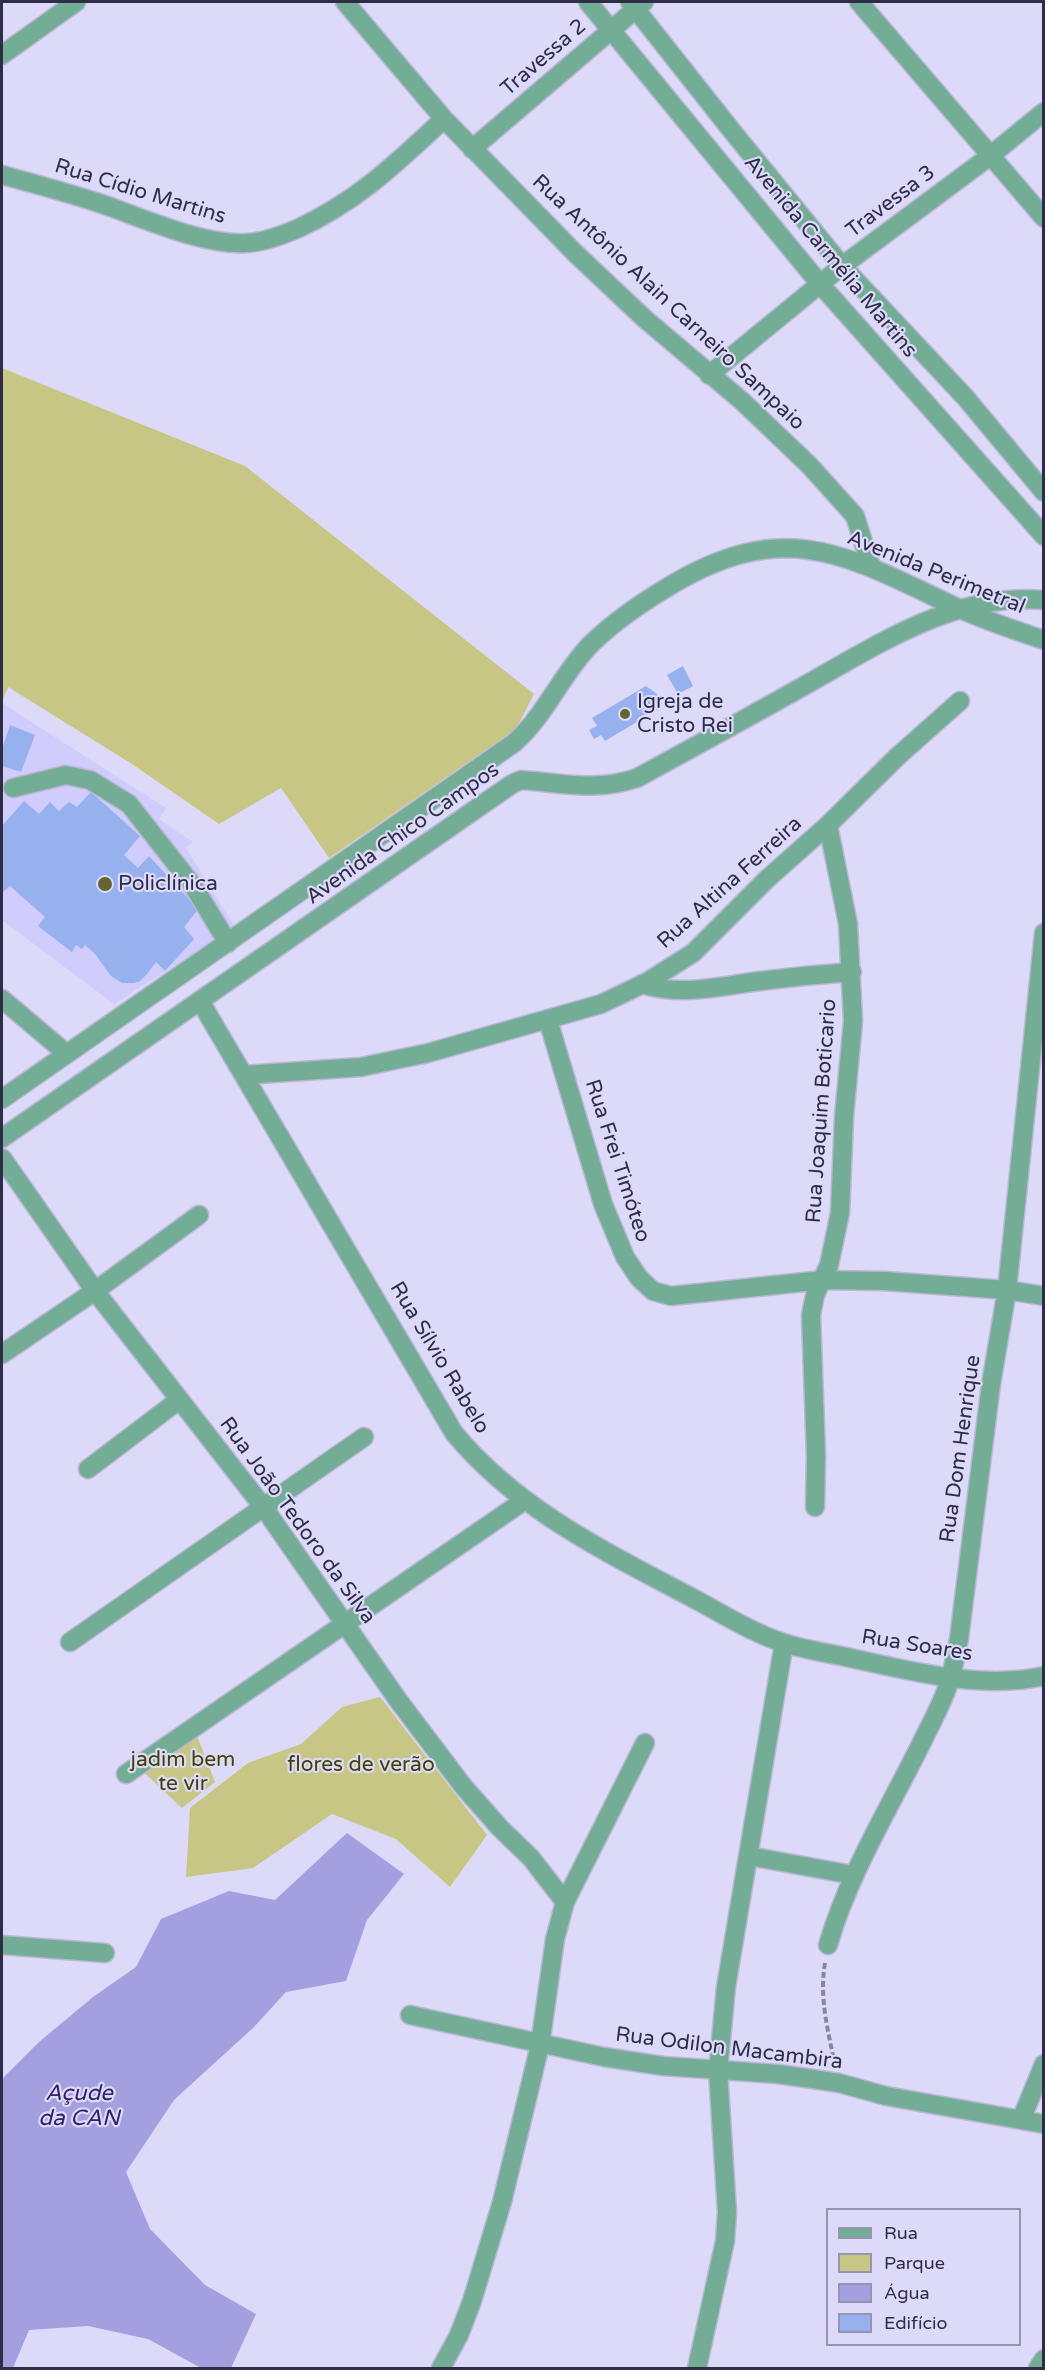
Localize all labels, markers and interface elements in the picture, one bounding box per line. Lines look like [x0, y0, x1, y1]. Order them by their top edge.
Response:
street label: Travessa 2 [496, 14, 592, 102]
street label: Avenida Carmélia Martins [738, 151, 922, 363]
street label: Rua Cídio Martins [51, 154, 229, 230]
street label: Travessa 3 [842, 160, 940, 244]
street label: Rua Antônio Alain Carneiro Sampaio [527, 170, 809, 436]
street label: Avenida Perimetral [843, 526, 1029, 620]
place label: Igreja de Cristo Rei [637, 689, 733, 739]
marker: Igreja de Cristo Rei [618, 707, 632, 721]
street label: Avenida Chico Campos [302, 758, 504, 910]
street label: Rua Altina Ferreira [653, 812, 807, 954]
place label: Policlínica [118, 871, 218, 897]
marker: Policlínica [96, 875, 114, 893]
street label: Rua Joaquim Boticario [802, 998, 842, 1224]
street label: Rua Frei Timóteo [579, 1076, 655, 1246]
street label: Rua Sílvio Rabelo [384, 1278, 494, 1438]
street label: Rua Dom Henrique [935, 1354, 987, 1544]
street label: Rua João Tedoro da Silva [214, 1413, 380, 1629]
street label: Rua Soares [860, 1625, 974, 1667]
park label: jadim bem te vir [131, 1747, 235, 1797]
park label: flores de verão [287, 1752, 435, 1778]
street label: Rua Odilon Macambira [614, 2023, 844, 2075]
water label: Açude da CAN [38, 2081, 120, 2132]
legend [826, 2208, 1021, 2346]
text: Rua [884, 2222, 918, 2244]
text: Parque [884, 2252, 945, 2274]
text: Água [884, 2282, 930, 2304]
text: Edifício [884, 2312, 947, 2334]

